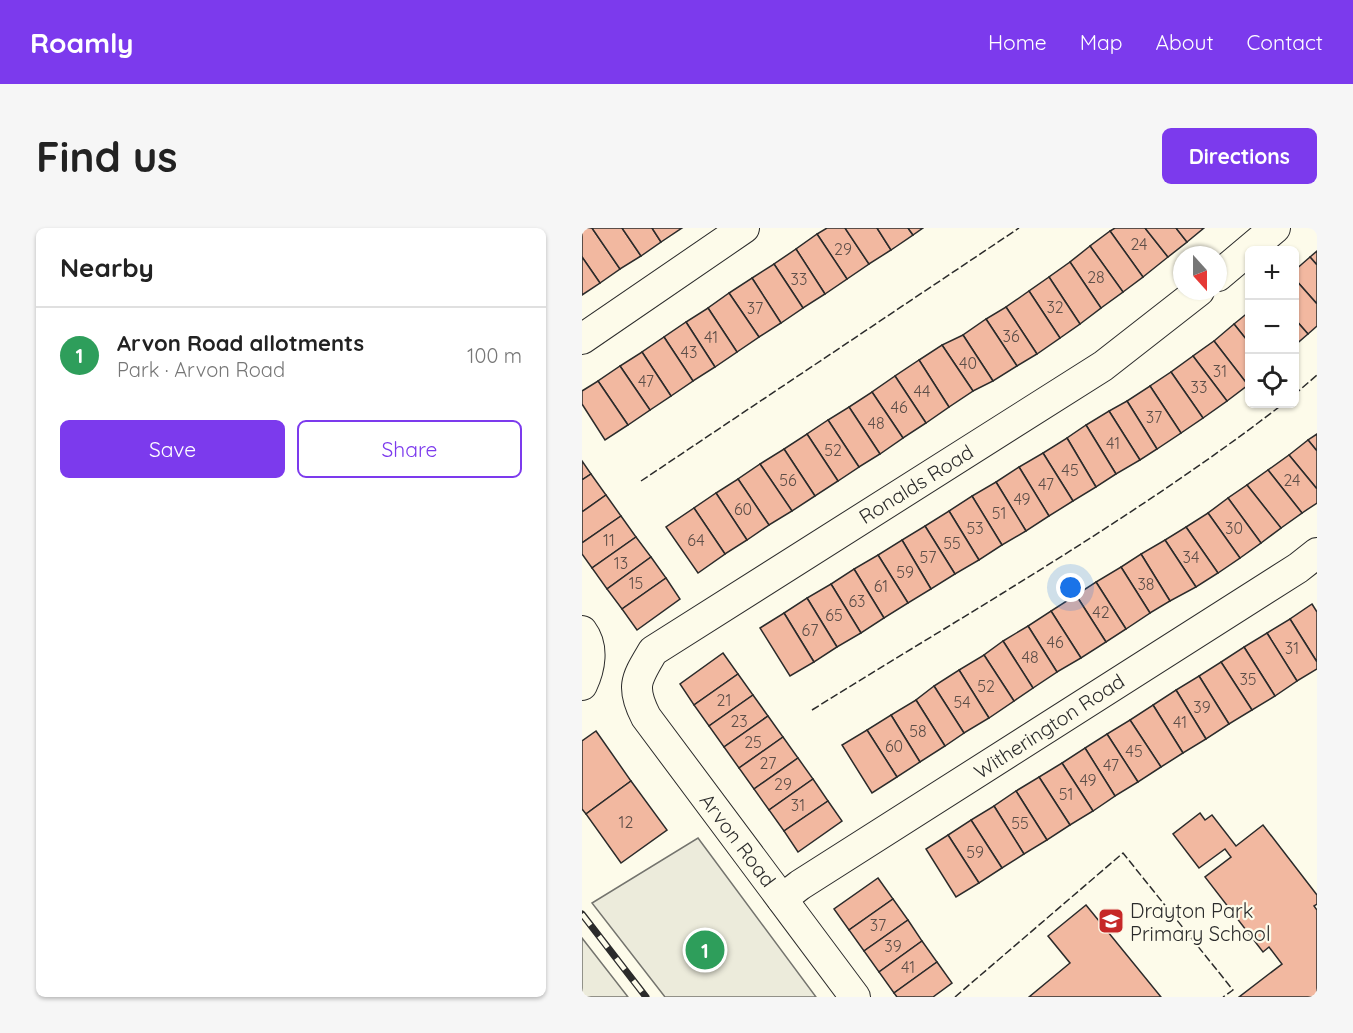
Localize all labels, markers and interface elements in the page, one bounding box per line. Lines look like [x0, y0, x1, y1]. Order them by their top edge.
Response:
text: Roamly [30, 25, 134, 60]
text: Home [988, 29, 1047, 55]
text: Map [1080, 29, 1123, 55]
text: About [1156, 29, 1214, 55]
text: Contact [1247, 29, 1323, 55]
button: Directions [1162, 128, 1317, 184]
text: Find us [36, 130, 178, 183]
house number: 24 [1130, 234, 1148, 254]
house number: 29 [834, 239, 852, 259]
north arrow [1173, 246, 1227, 300]
map controls [1245, 246, 1299, 408]
button: + [1245, 246, 1299, 300]
text: Nearby [60, 251, 154, 284]
house number: 28 [1087, 267, 1105, 287]
house number: 33 [791, 269, 807, 289]
house number: 32 [1046, 297, 1064, 317]
house number: 37 [747, 298, 763, 318]
button: − [1245, 300, 1299, 354]
house number: 36 [1003, 326, 1020, 346]
house number: 41 [704, 327, 718, 347]
text: Arvon Road allotments [117, 329, 364, 357]
house number: 43 [681, 342, 697, 362]
text: 1 [76, 343, 83, 368]
text: 100 m [467, 343, 522, 368]
house number: 40 [959, 353, 977, 373]
button: locate [1245, 354, 1299, 408]
text: Park · Arvon Road [117, 357, 285, 382]
house number: 31 [1213, 361, 1227, 381]
house number: 47 [638, 371, 654, 391]
house number: 33 [1191, 377, 1207, 397]
house number: 44 [914, 381, 930, 401]
house number: 46 [890, 397, 908, 417]
house number: 37 [1146, 407, 1162, 427]
house number: 48 [867, 413, 885, 433]
button: Save [60, 420, 285, 478]
button: Share [297, 420, 522, 478]
house number: 41 [1106, 433, 1120, 453]
street label: Ronalds Road [854, 439, 978, 529]
house number: 52 [824, 440, 842, 460]
house number: 45 [1061, 460, 1079, 480]
house number: 56 [779, 470, 797, 490]
house number: 24 [1283, 470, 1301, 490]
house number: 47 [1038, 474, 1054, 494]
house number: 49 [1013, 489, 1031, 509]
house number: 60 [734, 499, 752, 519]
house number: 51 [992, 503, 1006, 523]
house number: 53 [966, 518, 984, 538]
house number: 30 [1225, 518, 1243, 538]
house number: 11 [603, 530, 615, 550]
house number: 64 [687, 530, 705, 550]
house number: 55 [943, 533, 961, 553]
house number: 57 [920, 547, 936, 567]
house number: 34 [1183, 547, 1199, 567]
house number: 13 [614, 553, 628, 573]
house number: 59 [896, 562, 914, 582]
house number: 15 [629, 573, 643, 593]
your location [1056, 573, 1085, 602]
house number: 38 [1137, 574, 1155, 594]
house number: 61 [874, 576, 888, 596]
house number: 63 [849, 591, 866, 611]
house number: 42 [1092, 602, 1110, 622]
house number: 65 [825, 605, 843, 625]
house number: 67 [802, 620, 818, 640]
house number: 46 [1046, 632, 1064, 652]
house number: 31 [1285, 638, 1299, 658]
house number: 48 [1021, 647, 1039, 667]
street label: Witherington Road [969, 668, 1129, 784]
house number: 35 [1239, 669, 1257, 689]
house number: 52 [977, 676, 995, 696]
house number: 21 [717, 690, 731, 710]
house number: 54 [953, 692, 971, 712]
house number: 39 [1193, 697, 1211, 717]
house number: 23 [730, 711, 748, 731]
house number: 41 [1173, 712, 1187, 732]
house number: 58 [909, 721, 927, 741]
house number: 25 [744, 732, 762, 752]
house number: 60 [885, 736, 903, 756]
house number: 45 [1125, 741, 1143, 761]
house number: 27 [760, 753, 776, 773]
house number: 47 [1103, 755, 1119, 775]
house number: 49 [1079, 770, 1097, 790]
house number: 29 [774, 774, 792, 794]
house number: 51 [1059, 784, 1073, 804]
street label: Arvon Road [695, 788, 781, 892]
house number: 31 [791, 795, 805, 815]
house number: 12 [619, 812, 634, 832]
house number: 55 [1011, 813, 1029, 833]
house number: 59 [966, 842, 984, 862]
place label: Drayton Park Primary School [1130, 898, 1271, 946]
school or university icon: Drayton Park Primary School [1096, 906, 1126, 936]
house number: 37 [870, 915, 886, 935]
pin: 1 [686, 928, 724, 972]
house number: 39 [884, 936, 902, 956]
house number: 41 [901, 957, 915, 977]

